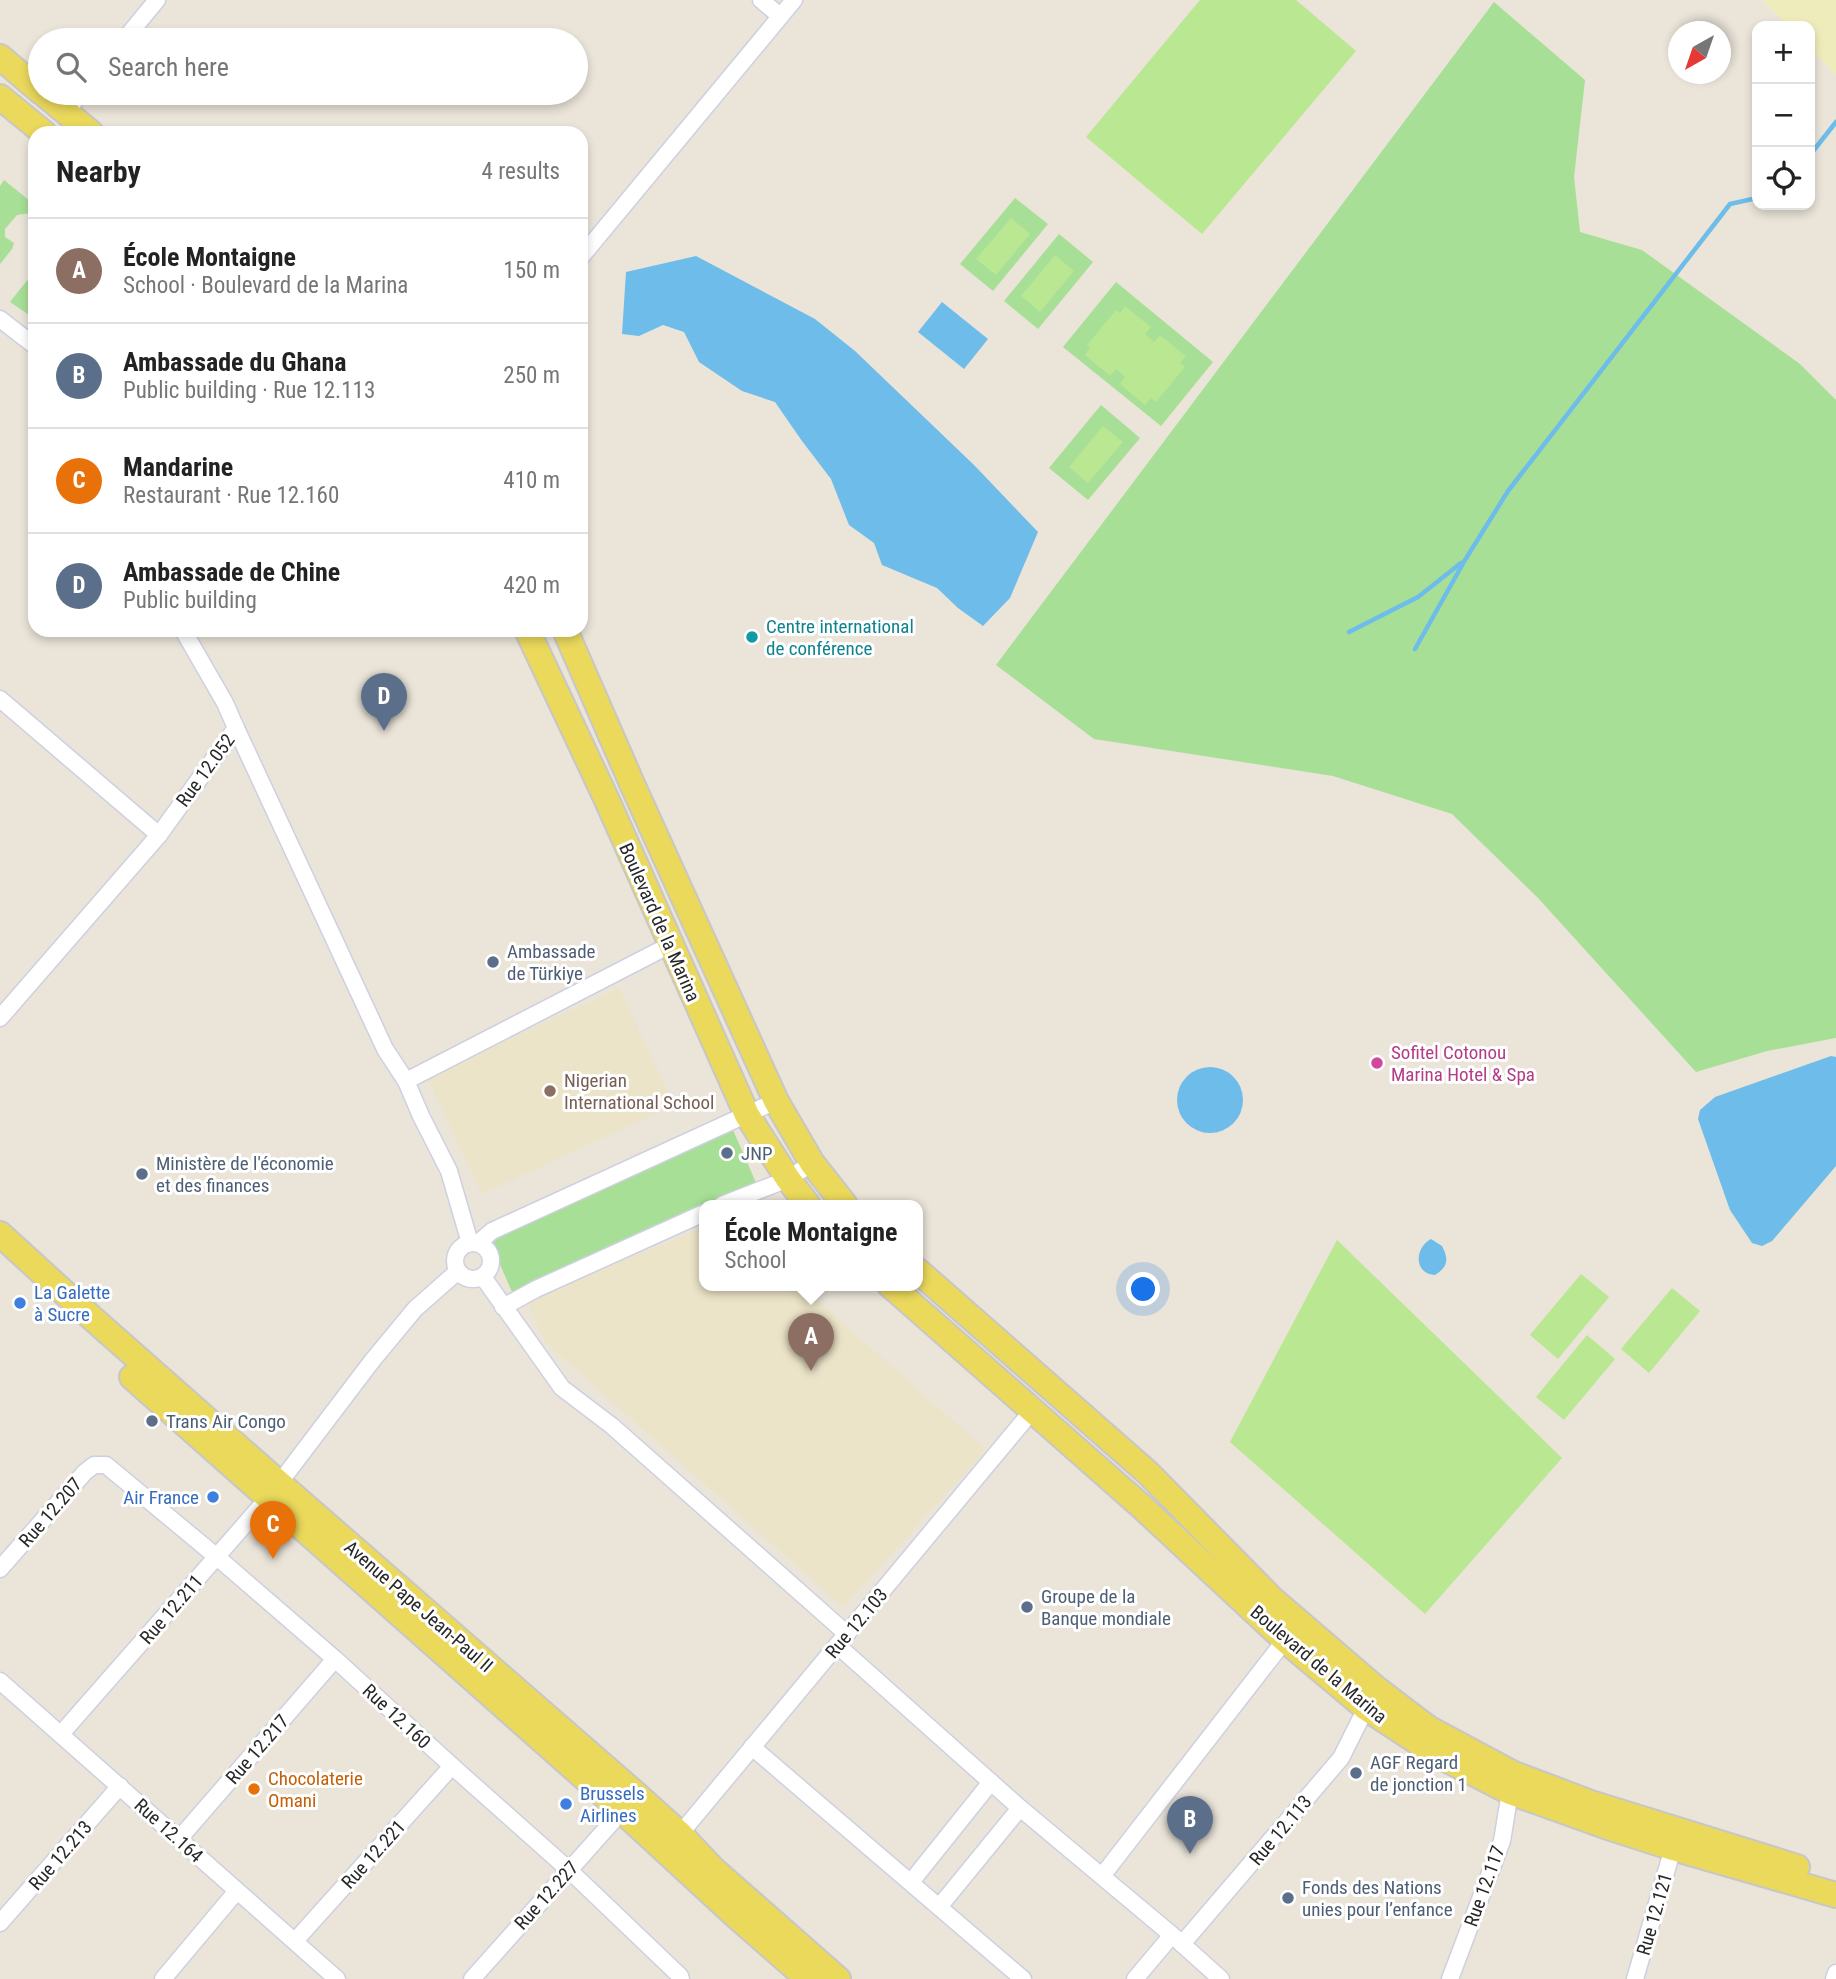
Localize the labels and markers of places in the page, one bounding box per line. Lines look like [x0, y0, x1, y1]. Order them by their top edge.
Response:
place label: Centre international de conférence [766, 615, 914, 660]
marker: Centre international de conférence [744, 629, 760, 645]
pin: D [361, 673, 407, 731]
place label: Ambassade de Türkiye [507, 940, 596, 985]
marker: Ambassade de Türkiye [485, 954, 501, 970]
place label: Sofitel Cotonou Marina Hotel & Spa [1391, 1041, 1535, 1086]
marker: Sofitel Cotonou Marina Hotel & Spa [1369, 1055, 1385, 1071]
place label: Nigerian International School [564, 1069, 714, 1114]
marker: Nigerian International School [542, 1083, 558, 1099]
place label: JNP [741, 1142, 773, 1165]
marker: JNP [719, 1145, 735, 1161]
place label: Ministère de l'économie et des finances [156, 1152, 334, 1197]
marker: Ministère de l'économie et des finances [134, 1166, 150, 1182]
place label: La Galette à Sucre [34, 1281, 110, 1326]
marker: La Galette à Sucre [12, 1295, 28, 1311]
pin: A [788, 1313, 834, 1371]
place label: Trans Air Congo [166, 1410, 286, 1433]
marker: Trans Air Congo [144, 1413, 160, 1429]
place label: Air France [123, 1486, 199, 1509]
marker: Air France [205, 1489, 221, 1505]
pin: C [250, 1501, 296, 1559]
place label: Groupe de la Banque mondiale [1041, 1585, 1171, 1630]
marker: Groupe de la Banque mondiale [1019, 1599, 1035, 1615]
place label: AGF Regard de jonction 1 [1370, 1751, 1467, 1796]
marker: AGF Regard de jonction 1 [1348, 1765, 1364, 1781]
place label: Chocolaterie Omani [268, 1767, 363, 1812]
marker: Chocolaterie Omani [246, 1781, 262, 1797]
place label: Brussels Airlines [580, 1782, 645, 1827]
marker: Brussels Airlines [558, 1796, 574, 1812]
pin: B [1167, 1796, 1213, 1854]
place label: Fonds des Nations unies pour l’enfance [1302, 1876, 1453, 1921]
marker: Fonds des Nations unies pour l’enfance [1280, 1890, 1296, 1906]

